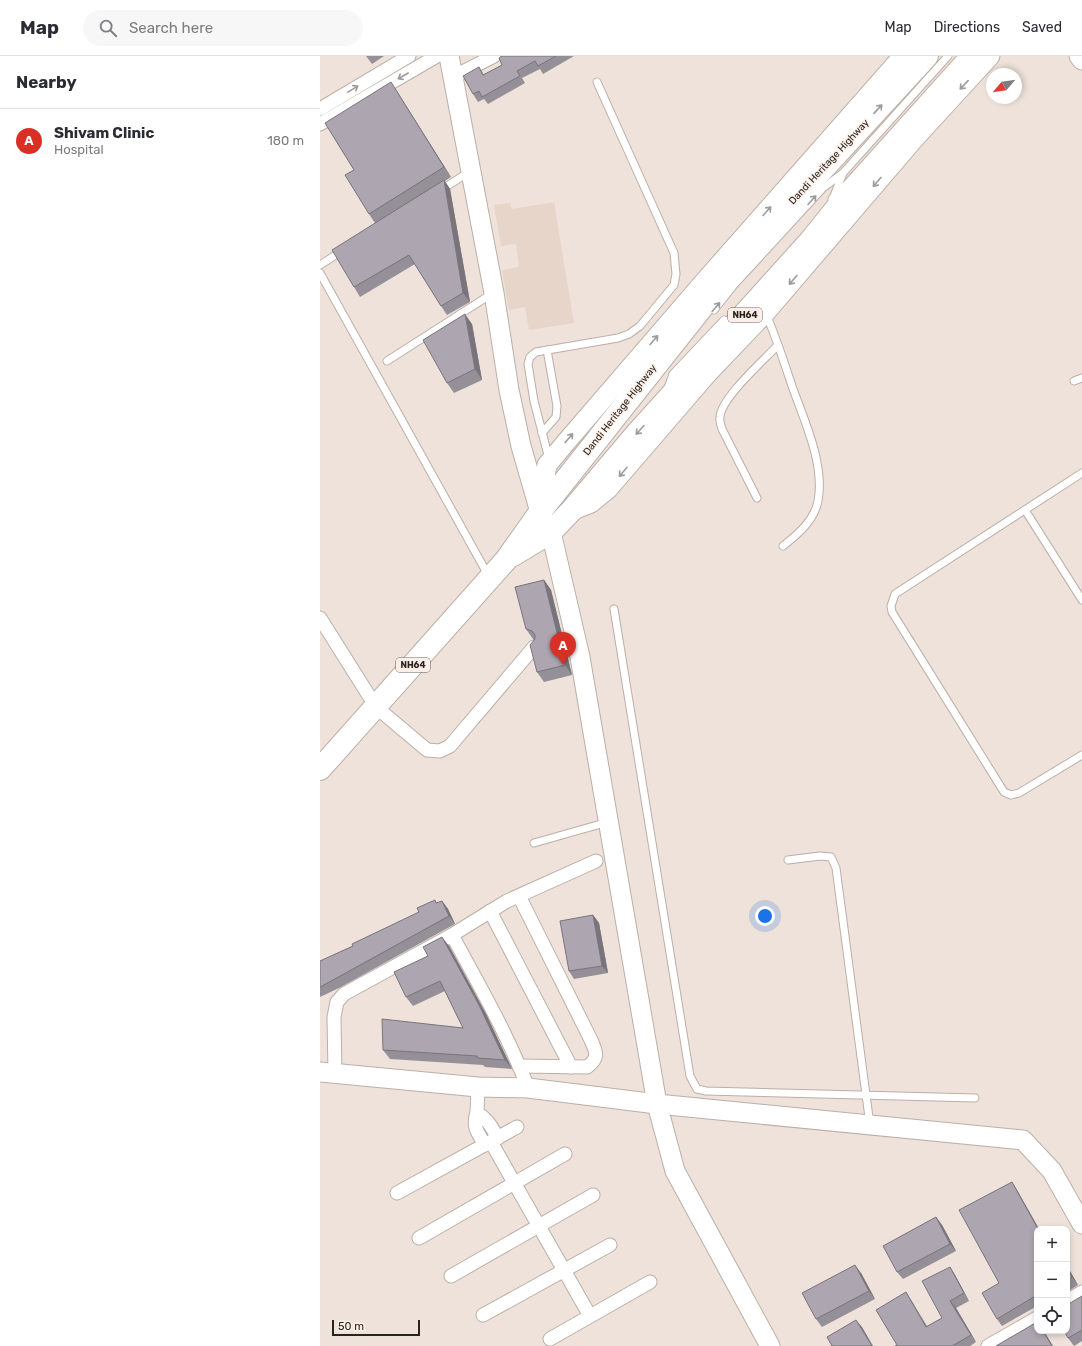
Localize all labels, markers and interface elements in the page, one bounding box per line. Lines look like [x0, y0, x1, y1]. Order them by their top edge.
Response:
search box [83, 10, 363, 46]
text: Map [20, 16, 59, 39]
icon: search [97, 17, 119, 39]
text: Search here [129, 19, 213, 37]
text: Map [885, 19, 912, 36]
text: Directions [934, 19, 1000, 36]
text: Saved [1022, 19, 1062, 36]
north arrow [986, 68, 1022, 104]
text: Nearby [16, 72, 77, 92]
one-way arrow [397, 72, 409, 80]
one-way arrow [959, 80, 969, 90]
one-way arrow [347, 85, 359, 93]
one-way arrow [873, 104, 882, 115]
street label: Dandi Heritage Highway [786, 117, 872, 207]
text: Shivam Clinic [54, 124, 154, 142]
text: A [24, 133, 34, 148]
text: 180 m [267, 133, 304, 148]
text: Hospital [54, 142, 104, 157]
one-way arrow [873, 176, 882, 187]
one-way arrow [807, 195, 816, 205]
one-way arrow [763, 205, 772, 216]
one-way arrow [788, 275, 797, 286]
one-way arrow [712, 302, 721, 312]
road number: NH64 [728, 308, 762, 322]
one-way arrow [649, 335, 658, 345]
street label: Dandi Heritage Highway [581, 362, 660, 458]
one-way arrow [635, 425, 644, 436]
one-way arrow [564, 433, 573, 444]
one-way arrow [618, 466, 627, 477]
pin: A [550, 632, 576, 665]
road number: NH64 [396, 658, 430, 672]
your location [755, 906, 775, 926]
map controls [1034, 1226, 1070, 1334]
button: + [1034, 1226, 1070, 1262]
button: − [1034, 1262, 1070, 1298]
button: locate [1034, 1298, 1070, 1334]
scale bar [332, 1318, 420, 1337]
text: 50 m [338, 1320, 364, 1333]

